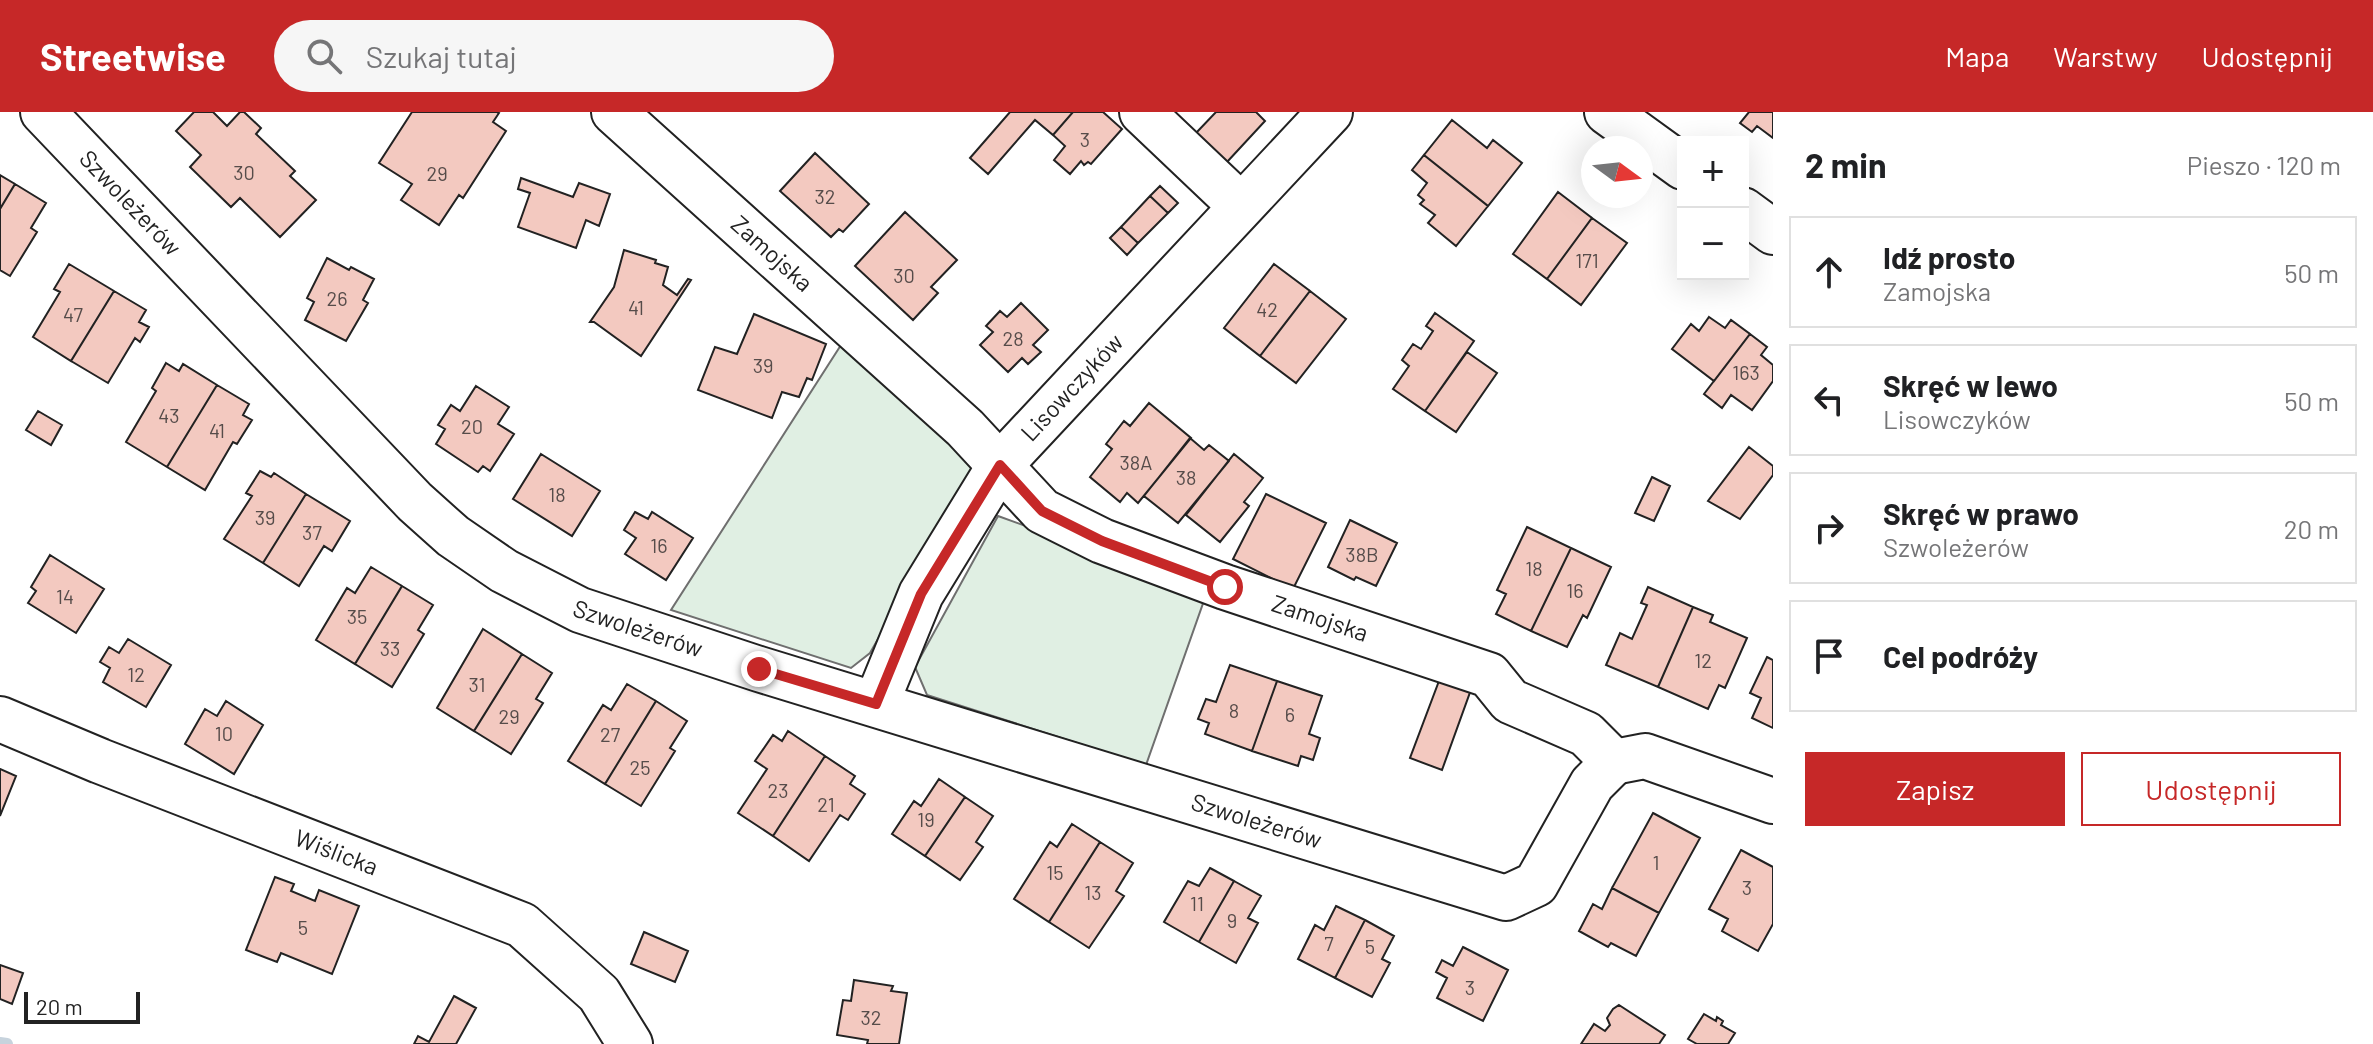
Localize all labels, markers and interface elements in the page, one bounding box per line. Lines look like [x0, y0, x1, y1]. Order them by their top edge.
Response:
search box [274, 20, 834, 92]
text: Streetwise [40, 33, 226, 79]
icon: search [302, 34, 346, 78]
text: Szukaj tutaj [366, 38, 517, 74]
text: Mapa [1945, 39, 2009, 73]
text: Warstwy [2053, 39, 2158, 73]
text: Udostępnij [2202, 39, 2333, 73]
house number: 3 [1080, 127, 1090, 151]
north arrow [1581, 136, 1653, 208]
map controls [1677, 136, 1749, 280]
button: + [1677, 136, 1749, 208]
street label: Szwoleżerów [74, 143, 188, 261]
text: 2 min [1805, 144, 1887, 185]
text: Pieszo · 120 m [2187, 149, 2341, 180]
house number: 30 [233, 160, 255, 184]
house number: 29 [426, 161, 448, 185]
house number: 32 [814, 184, 836, 208]
button: − [1677, 208, 1749, 280]
street label: Zamojska [726, 209, 819, 297]
text: Idź prosto [1883, 239, 2015, 275]
house number: 171 [1575, 248, 1599, 272]
icon: ahead [1807, 250, 1851, 294]
text: 50 m [2284, 257, 2339, 288]
house number: 30 [893, 263, 915, 287]
text: Zamojska [1883, 275, 1991, 306]
house number: 26 [326, 286, 348, 310]
house number: 41 [628, 295, 644, 319]
house number: 42 [1256, 297, 1278, 321]
house number: 47 [63, 302, 83, 326]
house number: 28 [1002, 326, 1024, 350]
street label: Lisowczyków [1014, 327, 1128, 446]
house number: 39 [753, 353, 773, 377]
house number: 163 [1732, 360, 1760, 384]
text: Skręć w lewo [1883, 367, 2058, 403]
icon: left [1807, 378, 1851, 422]
text: 50 m [2284, 385, 2339, 416]
house number: 43 [158, 403, 180, 427]
text: Lisowczyków [1883, 403, 2031, 434]
house number: 20 [461, 414, 483, 438]
house number: 41 [209, 418, 225, 442]
house number: 38A [1120, 450, 1152, 474]
house number: 38 [1176, 465, 1196, 489]
house number: 18 [548, 482, 566, 506]
text: Skręć w prawo [1883, 495, 2079, 531]
house number: 39 [255, 505, 275, 529]
icon: right [1807, 506, 1851, 550]
text: 20 m [2284, 513, 2339, 544]
house number: 37 [302, 520, 322, 544]
text: Szwoleżerów [1883, 531, 2029, 562]
house number: 16 [650, 533, 668, 557]
house number: 38B [1345, 542, 1379, 566]
house number: 18 [1525, 556, 1543, 580]
route start [1207, 569, 1243, 605]
house number: 16 [1566, 578, 1584, 602]
house number: 14 [56, 584, 74, 608]
street label: Zamojska [1269, 588, 1372, 647]
street label: Szwoleżerów [570, 593, 707, 662]
house number: 35 [347, 604, 367, 628]
icon: arrive [1807, 634, 1851, 678]
house number: 33 [380, 636, 400, 660]
text: Cel podróży [1883, 638, 2038, 674]
house number: 12 [1694, 648, 1712, 672]
route end [741, 651, 777, 687]
house number: 12 [127, 662, 145, 686]
house number: 31 [468, 672, 486, 696]
house number: 8 [1229, 698, 1239, 722]
house number: 6 [1285, 702, 1295, 726]
house number: 29 [498, 704, 520, 728]
house number: 10 [215, 721, 233, 745]
house number: 27 [600, 722, 621, 746]
button: Zapisz [1805, 752, 2065, 826]
button: Udostępnij [2081, 752, 2341, 826]
house number: 25 [630, 755, 651, 779]
house number: 23 [768, 778, 788, 802]
street label: Szwoleżerów [1188, 786, 1326, 854]
house number: 21 [817, 792, 835, 816]
house number: 19 [917, 807, 935, 831]
street label: Wiślicka [291, 822, 383, 881]
house number: 1 [1653, 850, 1660, 874]
house number: 15 [1046, 860, 1064, 884]
house number: 3 [1742, 875, 1752, 899]
house number: 13 [1084, 880, 1102, 904]
house number: 11 [1190, 891, 1204, 915]
house number: 9 [1227, 908, 1237, 932]
house number: 5 [298, 915, 308, 939]
house number: 7 [1324, 931, 1334, 955]
house number: 5 [1365, 934, 1375, 958]
house number: 3 [1465, 975, 1475, 999]
scale bar [24, 988, 140, 1024]
text: 20 m [36, 993, 83, 1019]
house number: 32 [860, 1005, 882, 1029]

